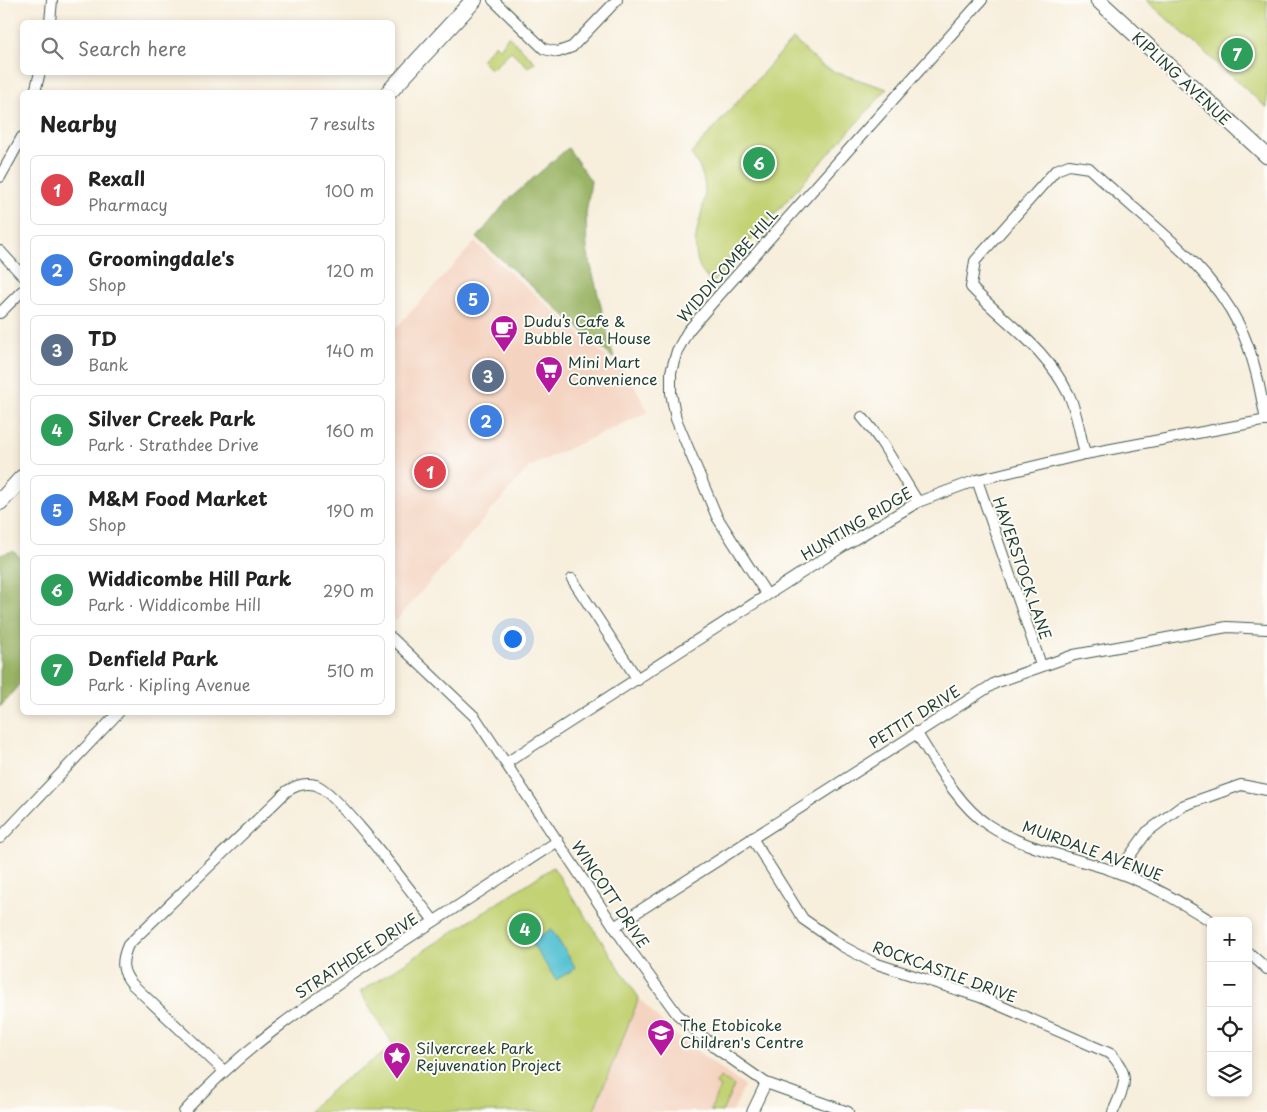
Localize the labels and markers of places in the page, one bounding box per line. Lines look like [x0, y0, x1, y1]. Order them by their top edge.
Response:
pin: 7 [1221, 35, 1253, 73]
pin: 6 [743, 144, 775, 182]
pin: 5 [457, 280, 489, 318]
place label: Dudu’s Cafe & Bubble Tea House [523, 309, 651, 349]
cafe icon: Dudu’s Cafe & Bubble Tea House [489, 314, 519, 353]
place label: Mini Mart Convenience [568, 350, 657, 390]
supermarket icon: Mini Mart Convenience [534, 355, 564, 394]
pin: 3 [472, 357, 504, 395]
pin: 2 [470, 402, 502, 440]
pin: 1 [414, 453, 446, 491]
pin: 4 [509, 910, 541, 948]
place label: The Etobicoke Children's Centre [680, 1013, 804, 1053]
school or university icon: The Etobicoke Children's Centre [646, 1018, 676, 1057]
place label: Silvercreek Park Rejuvenation Project [416, 1036, 561, 1076]
place icon: Silvercreek Park Rejuvenation Project [382, 1041, 412, 1080]

